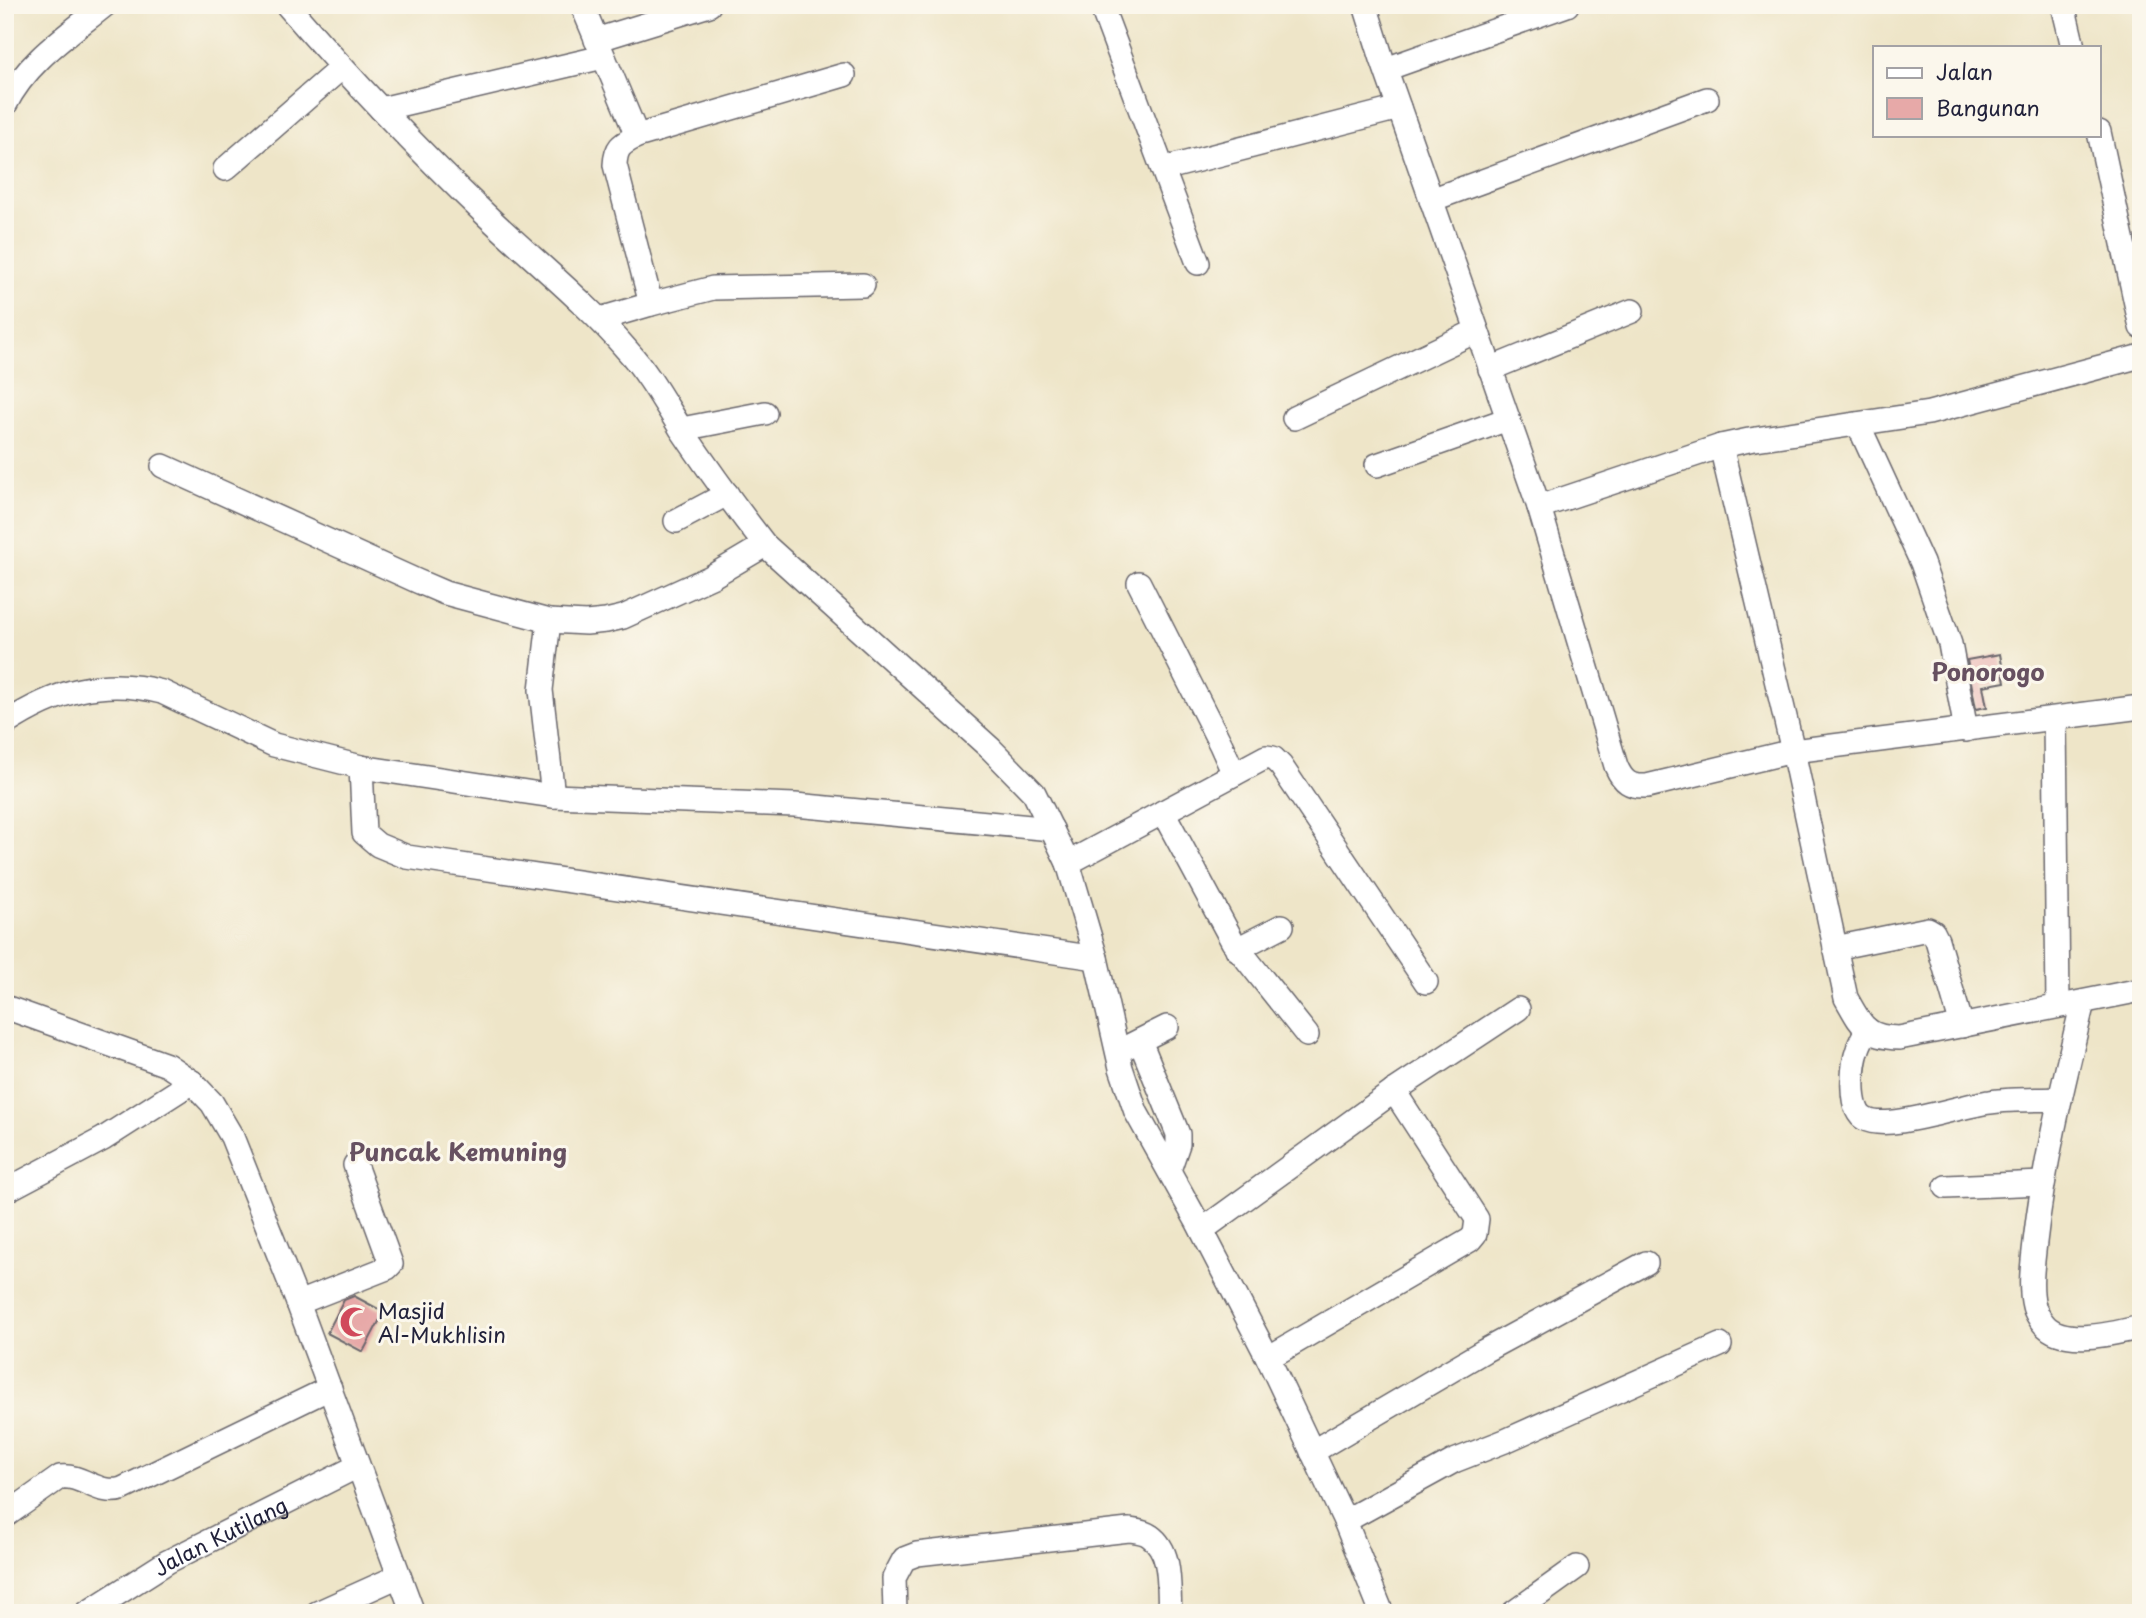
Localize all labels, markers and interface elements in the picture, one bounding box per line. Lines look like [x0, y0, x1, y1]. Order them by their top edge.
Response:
legend [1873, 46, 2100, 136]
text: Jalan [1936, 55, 1993, 87]
text: Bangunan [1936, 91, 2040, 123]
district label: Ponorogo [1931, 653, 2045, 689]
district label: Puncak Kemuning [349, 1133, 567, 1169]
place label: Masjid Al-Mukhlisin [378, 1294, 506, 1350]
mosque icon: Masjid Al-Mukhlisin [338, 1305, 372, 1339]
street label: Jalan Kutilang [146, 1488, 293, 1583]

